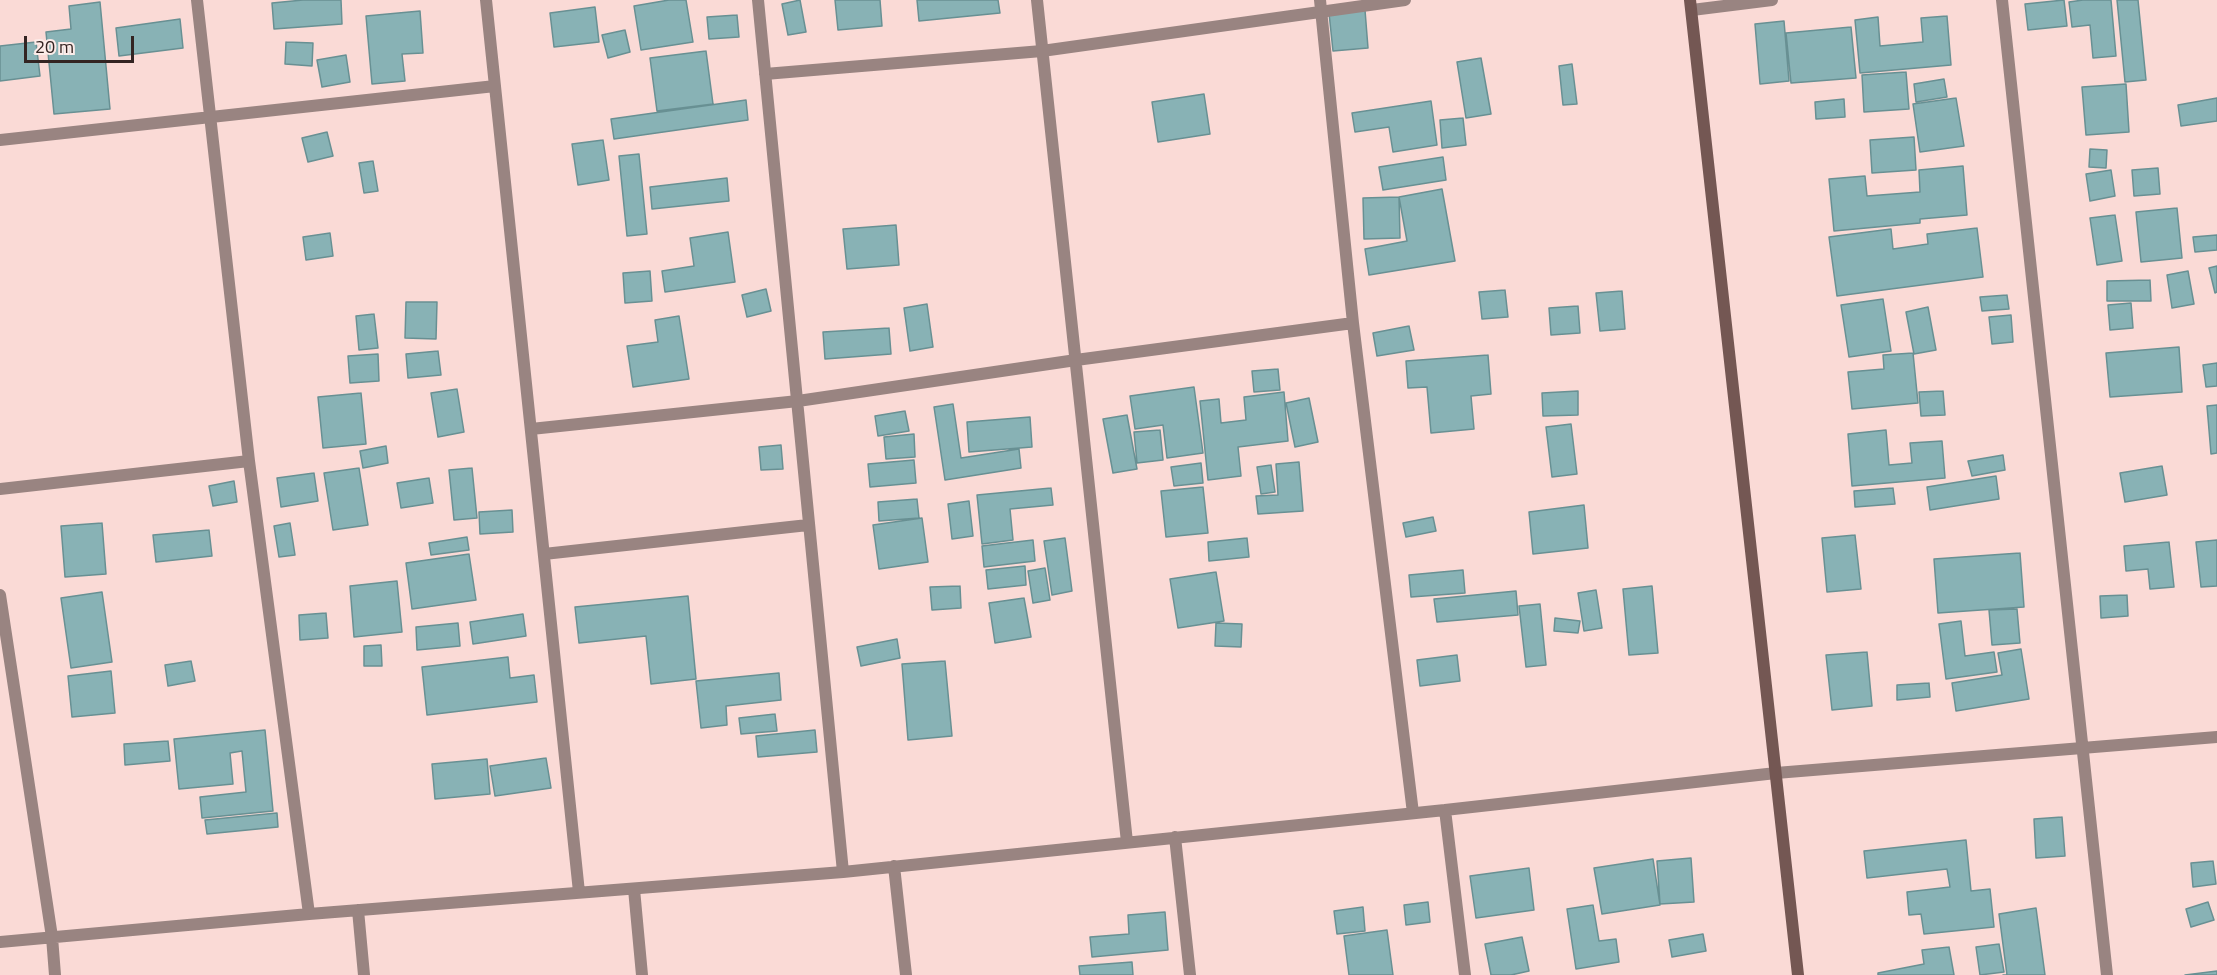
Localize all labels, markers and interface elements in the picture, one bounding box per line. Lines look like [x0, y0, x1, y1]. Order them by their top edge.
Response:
scale bar [27, 24, 136, 62]
text: 20 m [35, 33, 74, 60]

